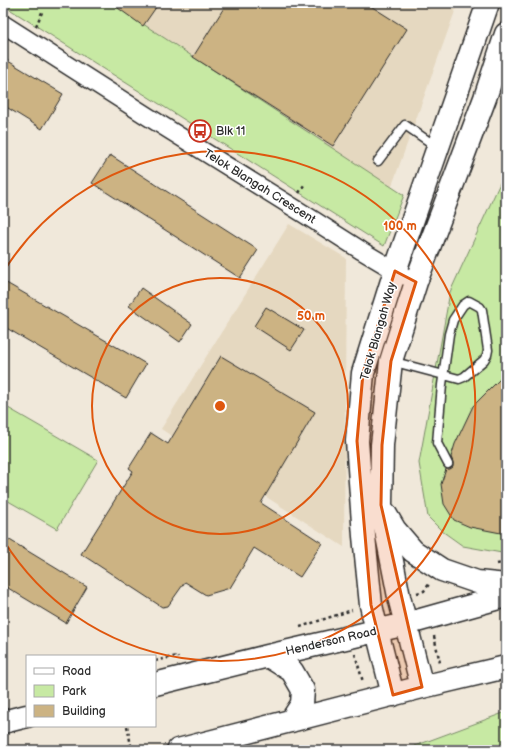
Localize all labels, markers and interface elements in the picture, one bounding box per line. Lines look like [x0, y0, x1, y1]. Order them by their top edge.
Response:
bus stop icon: Blk 11 [187, 118, 213, 144]
place label: Blk 11 [216, 124, 245, 139]
street label: Telok Blangah Crescent [201, 146, 319, 227]
text: 100 m [383, 219, 417, 234]
street label: Telok Blangah Way [357, 280, 400, 382]
text: 50 m [297, 309, 325, 324]
centre of rings [213, 399, 227, 413]
street label: Henderson Road [284, 624, 378, 659]
legend [26, 655, 156, 727]
text: Road [62, 664, 91, 679]
text: Park [62, 684, 86, 699]
text: Building [62, 704, 106, 719]

